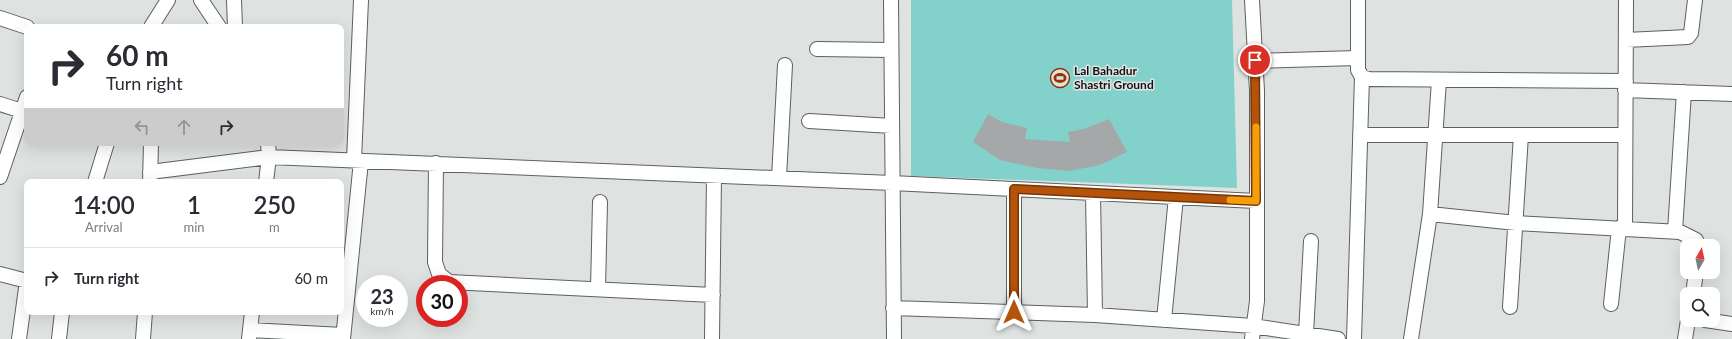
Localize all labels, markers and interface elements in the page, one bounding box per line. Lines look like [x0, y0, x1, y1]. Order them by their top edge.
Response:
text: 60 m [106, 38, 169, 72]
icon: right [40, 40, 92, 92]
pin [1238, 43, 1272, 77]
icon: arrive [1244, 49, 1266, 71]
place label: Lal Bahadur Shastri Ground [1074, 63, 1154, 92]
sports icon: Lal Bahadur Shastri Ground [1049, 67, 1071, 89]
text: Turn right [106, 72, 183, 94]
icon: left [131, 116, 153, 138]
icon: ahead [173, 116, 195, 138]
icon: right [215, 116, 237, 138]
text: 14:00 [73, 190, 135, 219]
text: 1 [187, 190, 201, 219]
text: 250 [253, 190, 295, 219]
text: Arrival [85, 219, 122, 235]
text: min [183, 219, 205, 235]
text: m [269, 219, 280, 235]
north arrow [1680, 239, 1720, 279]
map controls [1680, 239, 1720, 327]
icon: right [40, 267, 62, 289]
text: Turn right [74, 269, 139, 287]
text: 60 m [294, 269, 328, 287]
speed limit sign: 30 [416, 275, 468, 327]
text: 23 [370, 284, 394, 308]
button: search [1680, 287, 1720, 327]
position arrow [993, 291, 1035, 333]
text: km/h [370, 305, 394, 317]

